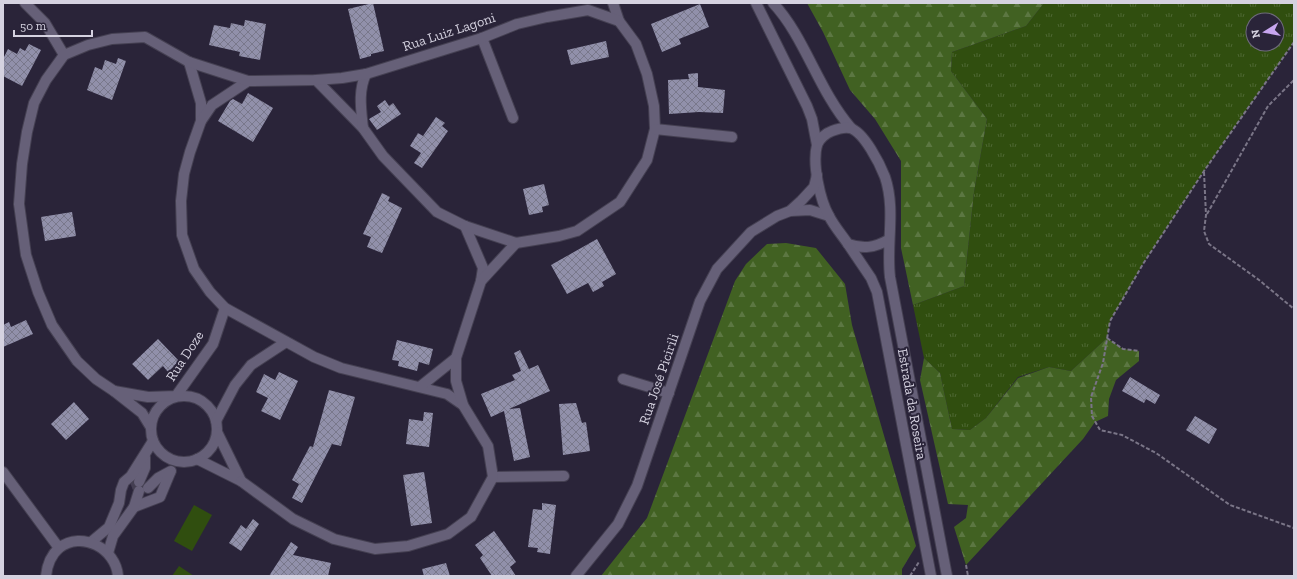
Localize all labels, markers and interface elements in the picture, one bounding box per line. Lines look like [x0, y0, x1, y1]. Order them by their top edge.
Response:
street label: Rua Luiz Lagoni [400, 9, 498, 55]
scale bar [14, 12, 92, 38]
north arrow [1245, 12, 1285, 52]
text: 50 m [20, 19, 47, 33]
text: N [1248, 28, 1263, 39]
street label: Rua Doze [162, 327, 208, 384]
street label: Rua José Picirili [635, 331, 683, 427]
street label: Estrada da Roseira [894, 347, 930, 461]

